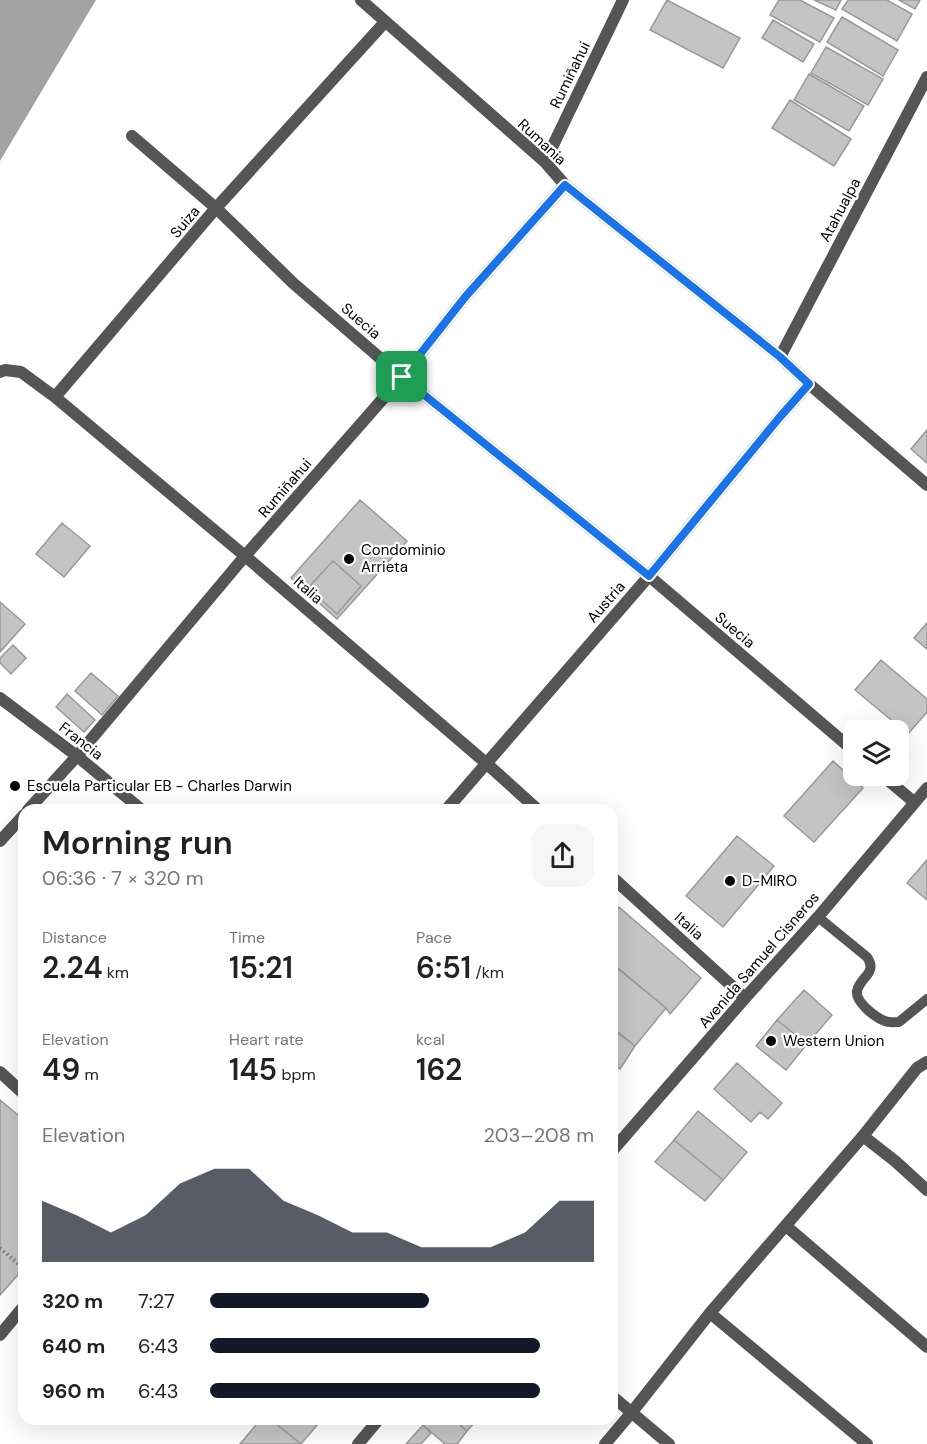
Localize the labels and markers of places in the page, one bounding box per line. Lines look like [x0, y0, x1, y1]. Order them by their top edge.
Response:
pin [376, 351, 427, 402]
place label: Condominio Arrieta [361, 540, 446, 577]
marker: Condominio Arrieta [342, 552, 356, 566]
place label: Escuela Particular EB - Charles Darwin [27, 776, 292, 796]
marker: Escuela Particular EB - Charles Darwin [8, 779, 22, 793]
place label: D-MIRO [742, 871, 797, 891]
marker: D-MIRO [723, 874, 737, 888]
place label: Western Union [783, 1031, 884, 1051]
marker: Western Union [764, 1034, 778, 1048]

